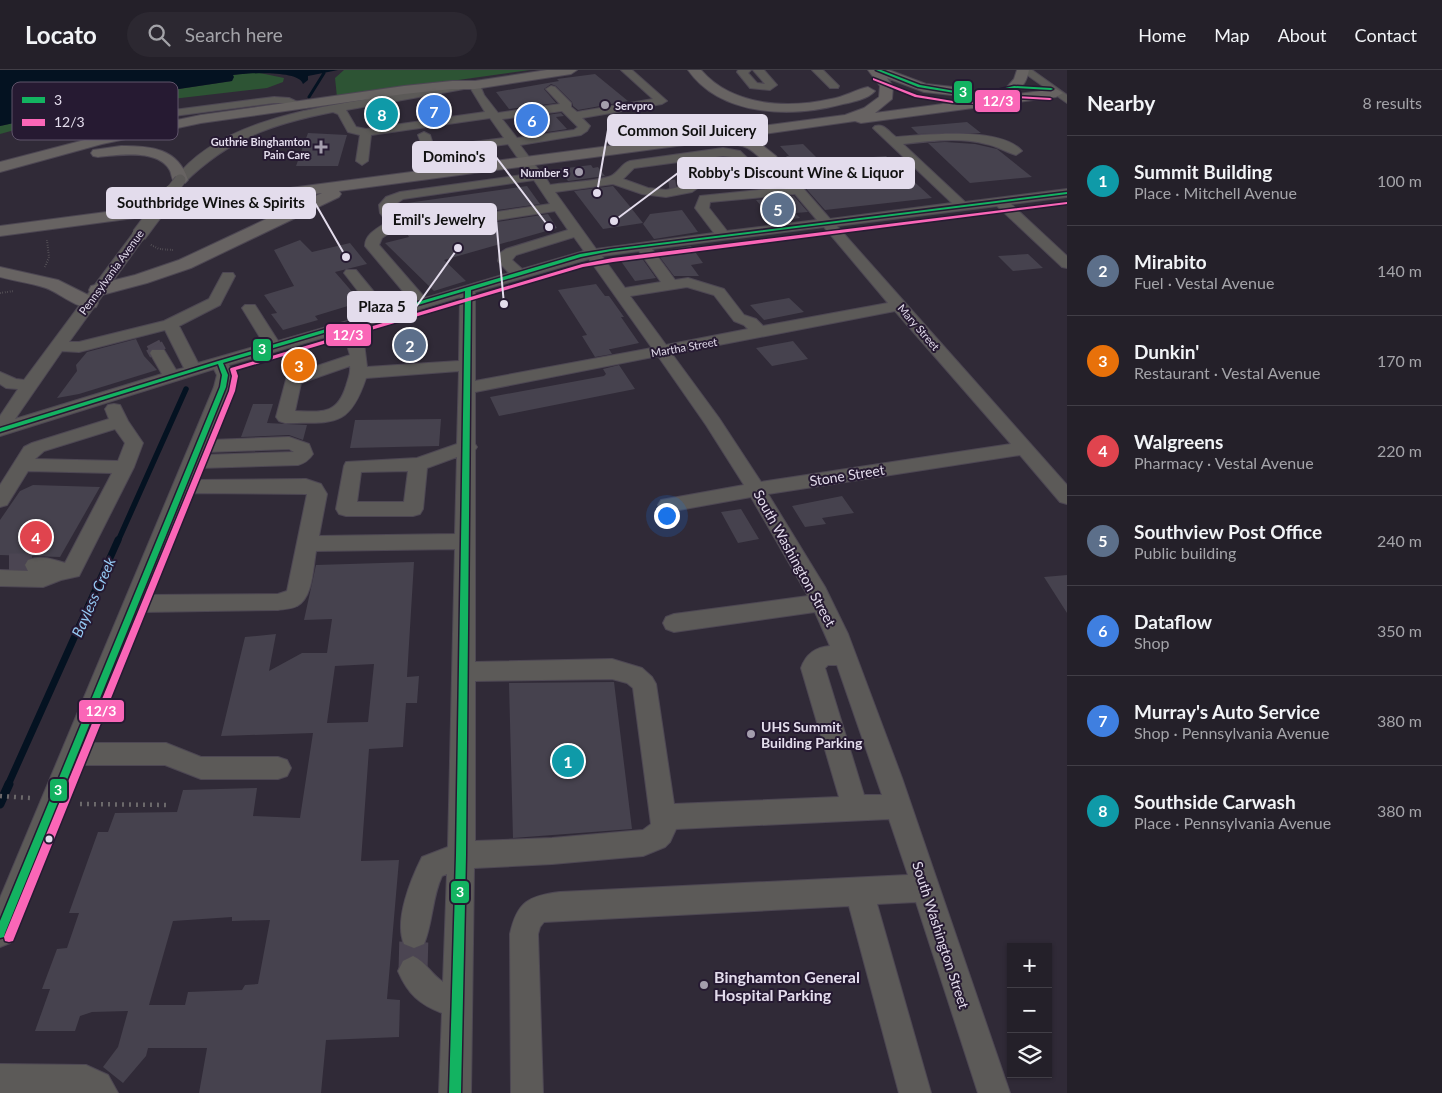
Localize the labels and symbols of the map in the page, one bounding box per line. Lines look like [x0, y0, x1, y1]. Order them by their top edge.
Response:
line badge: 3 [953, 80, 973, 104]
legend [12, 82, 178, 140]
text: 3 [959, 83, 967, 100]
line badge: 12/3 [974, 89, 1021, 113]
text: 3 [54, 91, 62, 108]
pin: 7 [418, 92, 450, 130]
text: 12/3 [983, 92, 1013, 109]
pin: 8 [366, 95, 398, 133]
marker: Servpro [599, 99, 611, 111]
place label: Servpro [615, 99, 653, 112]
pin: 6 [516, 101, 548, 139]
text: 12/3 [54, 113, 85, 130]
callout: Common Soil Juicery [608, 115, 767, 145]
text: Common Soil Juicery [618, 121, 757, 139]
place label: Guthrie Binghamton Pain Care [211, 135, 310, 161]
marker: Guthrie Binghamton Pain Care [314, 140, 328, 154]
callout: Domino's [413, 142, 496, 172]
text: Domino's [423, 147, 486, 165]
callout: Robby's Discount Wine & Liquor [678, 158, 914, 188]
text: Robby's Discount Wine & Liquor [688, 163, 904, 181]
place label: Number 5 [520, 166, 569, 179]
marker: Number 5 [573, 166, 585, 178]
callout: Southbridge Wines & Spirits [107, 188, 315, 218]
pin: 5 [762, 190, 794, 228]
text: Southbridge Wines & Spirits [117, 193, 305, 211]
callout: Emil's Jewelry [383, 204, 496, 234]
text: Emil's Jewelry [393, 210, 485, 228]
street label: Pennsylvania Avenue [76, 227, 146, 317]
callout: Plaza 5 [348, 292, 416, 322]
text: Plaza 5 [358, 297, 406, 315]
street label: Mary Street [895, 301, 943, 353]
line badge: 12/3 [325, 323, 372, 347]
text: 12/3 [333, 326, 363, 343]
pin: 2 [394, 326, 426, 364]
street label: Martha Street [650, 335, 718, 359]
line badge: 3 [252, 338, 272, 362]
text: 3 [258, 340, 266, 357]
pin: 3 [283, 346, 315, 384]
street label: Stone Street [808, 461, 886, 489]
street label: South Washington Street [750, 487, 840, 629]
your location [654, 503, 680, 529]
pin: 4 [20, 518, 52, 556]
water label: Bayless Creek [67, 554, 119, 640]
line badge: 12/3 [78, 699, 125, 723]
text: 12/3 [86, 702, 116, 719]
place label: UHS Summit Building Parking [761, 718, 863, 751]
marker: UHS Summit Building Parking [745, 728, 757, 740]
pin: 1 [552, 742, 584, 780]
line badge: 3 [49, 778, 68, 802]
text: 3 [54, 781, 62, 798]
unlabelled marker [44, 834, 54, 844]
street label: South Washington Street [909, 859, 973, 1011]
line badge: 3 [450, 880, 470, 904]
text: 3 [456, 883, 464, 900]
place label: Binghamton General Hospital Parking [714, 967, 860, 1004]
marker: Binghamton General Hospital Parking [698, 979, 710, 991]

